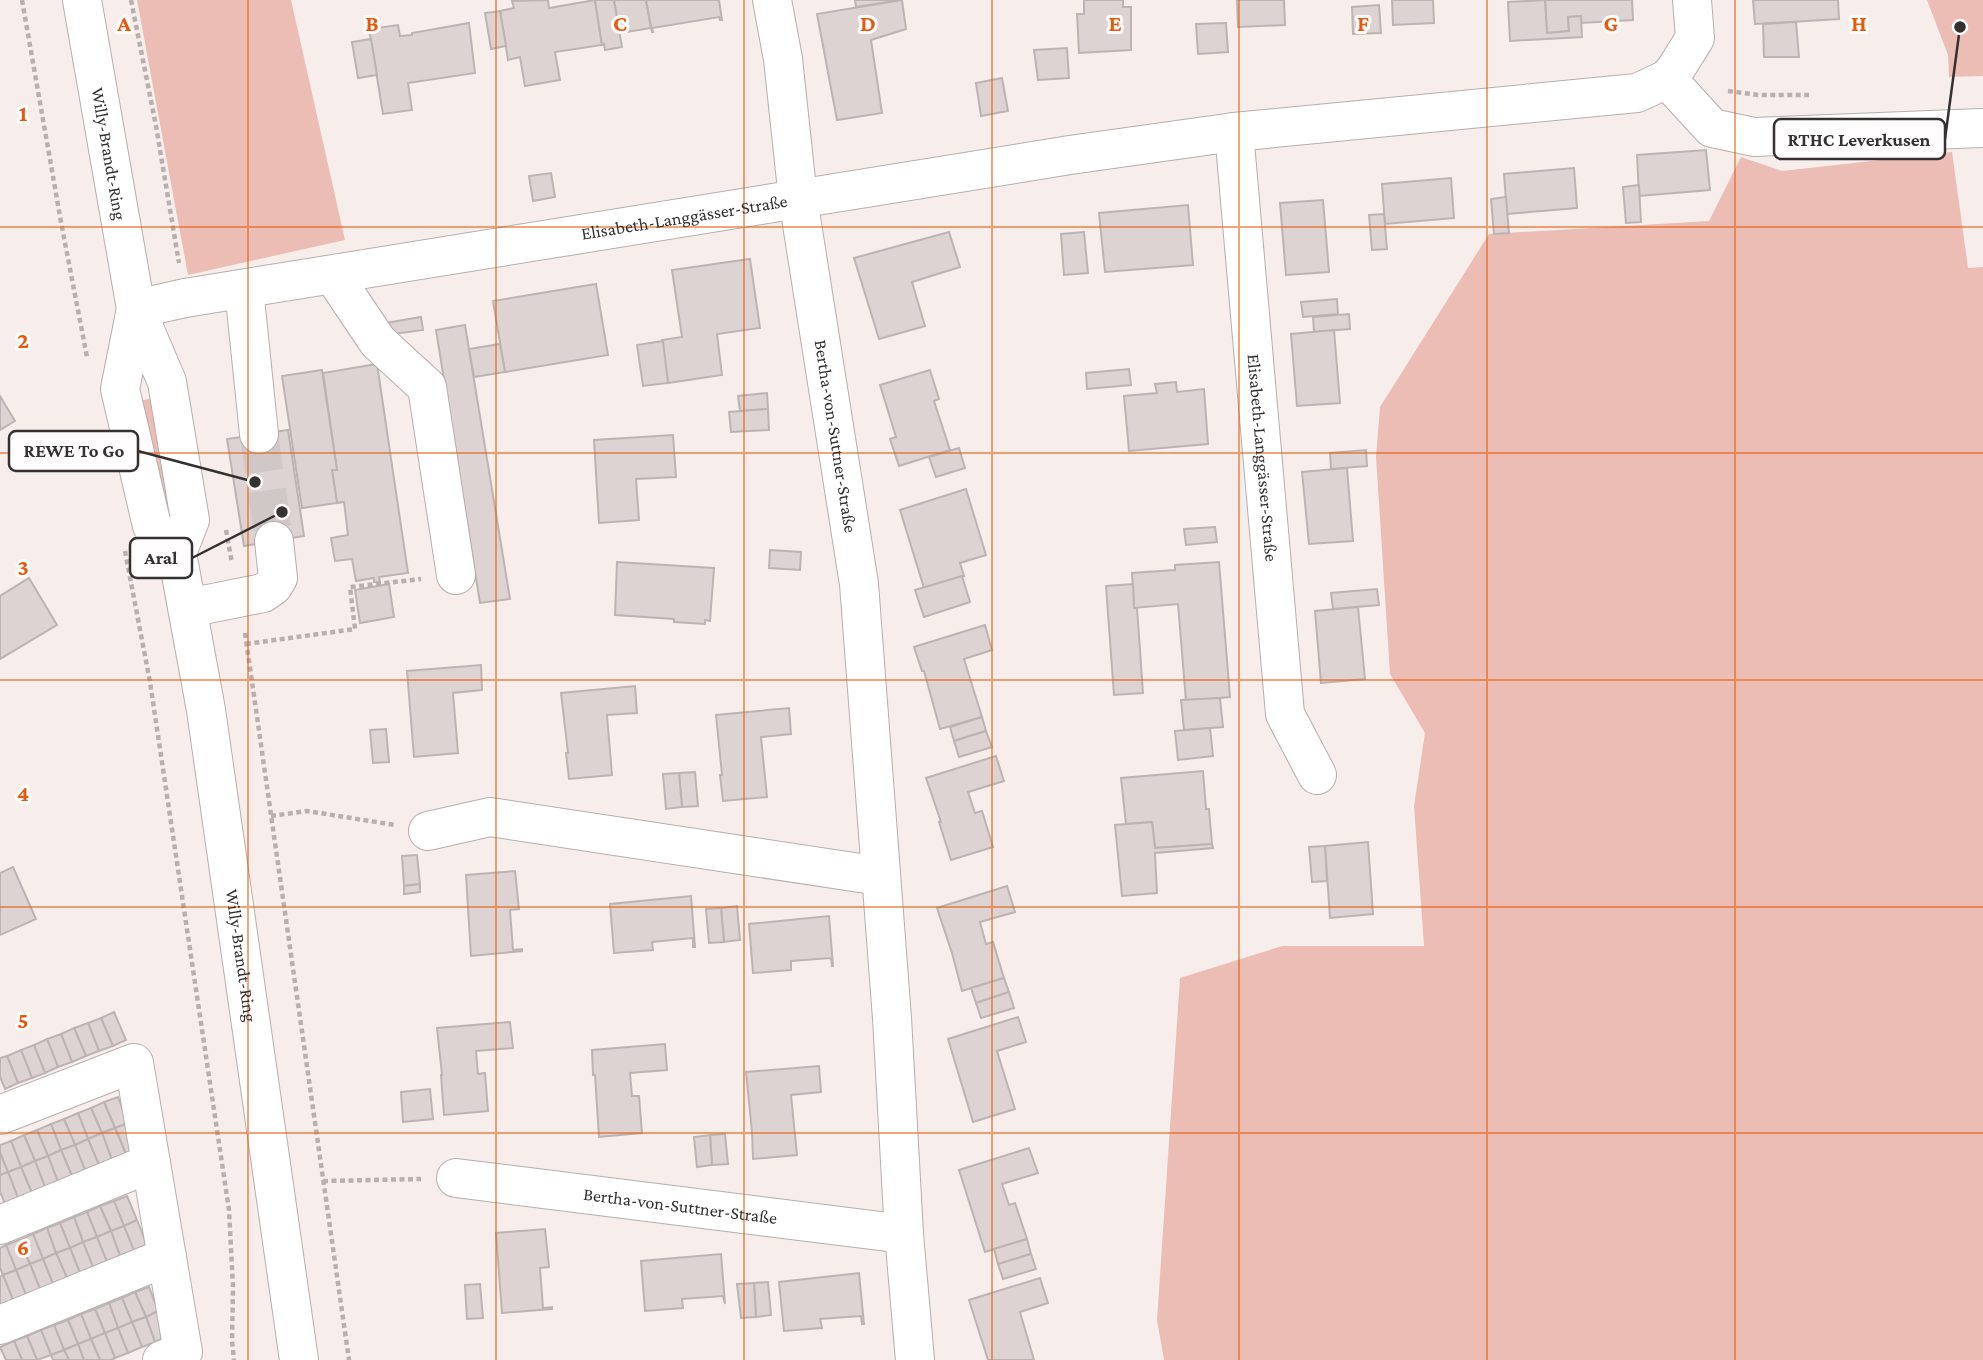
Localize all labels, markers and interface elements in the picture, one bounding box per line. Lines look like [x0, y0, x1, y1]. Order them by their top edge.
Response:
text: A [116, 10, 131, 36]
text: B [365, 10, 379, 36]
text: C [613, 10, 627, 36]
text: D [860, 10, 876, 36]
text: E [1108, 10, 1122, 36]
text: F [1357, 10, 1369, 36]
text: G [1604, 10, 1619, 36]
text: H [1851, 10, 1867, 36]
street label: Willy-Brandt-Ring [87, 86, 130, 222]
text: 1 [19, 100, 28, 126]
callout: RTHC Leverkusen [1774, 119, 1945, 159]
text: RTHC Leverkusen [1787, 129, 1931, 150]
street label: Elisabeth-Langgässer-Straße [580, 191, 789, 244]
text: 2 [17, 327, 29, 353]
street label: Bertha-von-Suttner-Straße [810, 338, 861, 534]
street label: Elisabeth-Langgässer-Straße [1243, 353, 1282, 563]
callout: REWE To Go [9, 431, 138, 471]
text: REWE To Go [24, 440, 125, 461]
callout: Aral [130, 538, 192, 578]
text: Aral [143, 547, 178, 568]
text: 3 [17, 554, 29, 580]
text: 4 [17, 780, 29, 806]
street label: Willy-Brandt-Ring [222, 888, 261, 1024]
text: 5 [17, 1007, 29, 1033]
street label: Bertha-von-Suttner-Straße [582, 1184, 778, 1228]
text: 6 [17, 1234, 29, 1260]

